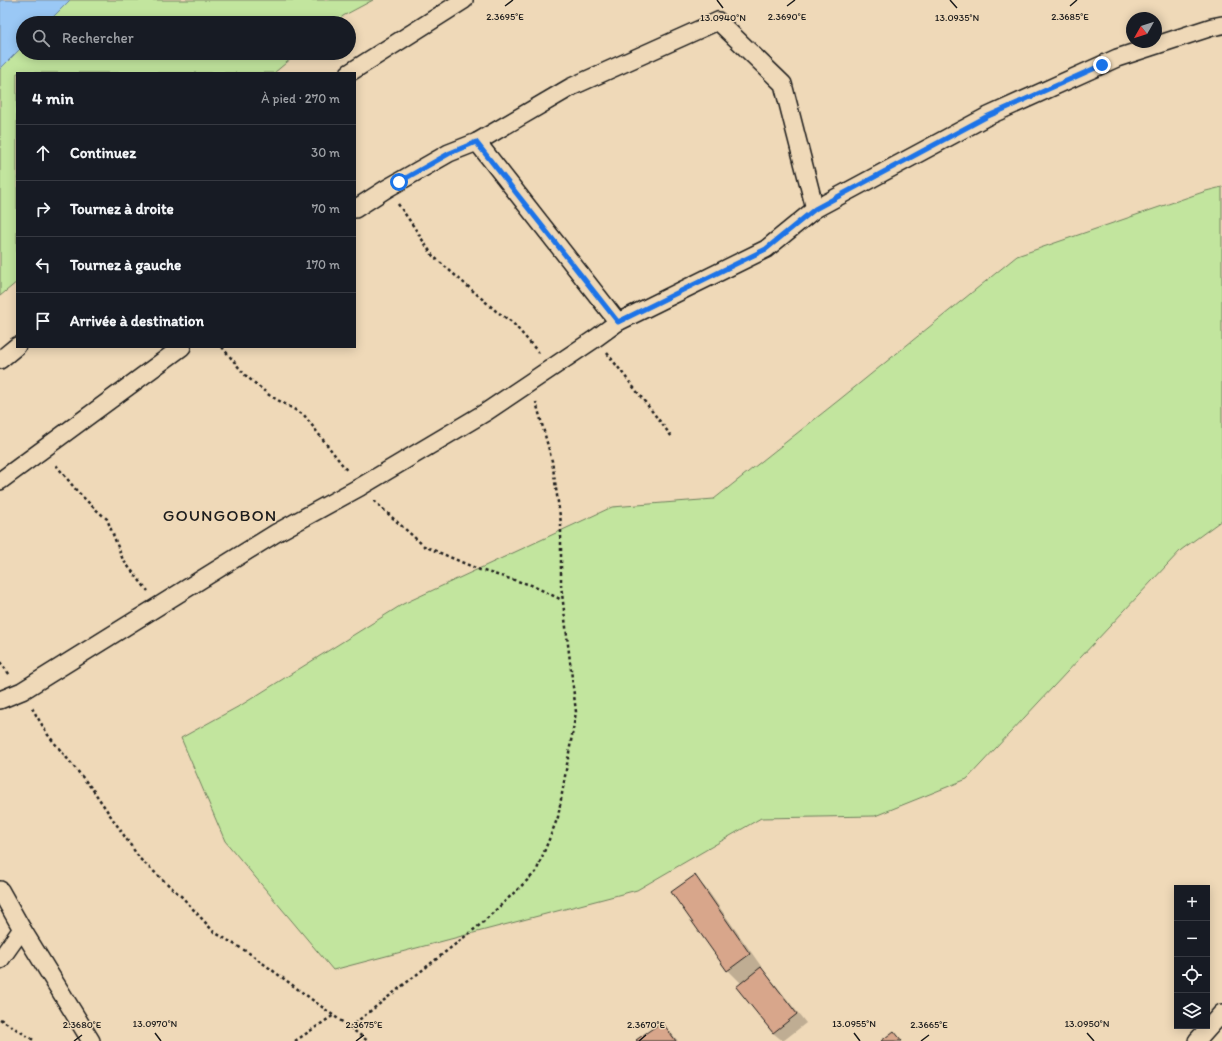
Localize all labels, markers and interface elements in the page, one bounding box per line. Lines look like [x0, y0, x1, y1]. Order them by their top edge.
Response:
text: 2.3695°E [486, 10, 524, 23]
text: 2.3690°E [768, 10, 807, 23]
text: 2.3685°E [1051, 10, 1089, 23]
text: 13.0940°N [700, 11, 746, 24]
text: 13.0935°N [935, 11, 979, 24]
north arrow [1126, 12, 1162, 48]
search box [16, 16, 356, 60]
icon: search [30, 27, 52, 49]
text: Rechercher [62, 29, 134, 47]
route end [1093, 56, 1111, 74]
text: 4 min [32, 88, 74, 108]
text: À pied · 270 m [261, 91, 340, 106]
icon: ahead [32, 142, 54, 164]
text: Continuez [70, 144, 136, 162]
text: 30 m [311, 145, 340, 160]
route start [390, 173, 408, 191]
icon: right [32, 198, 54, 220]
text: Tournez à droite [70, 200, 174, 218]
text: 70 m [312, 201, 340, 216]
icon: left [32, 254, 54, 276]
text: Tournez à gauche [70, 256, 181, 274]
text: 170 m [306, 257, 340, 272]
icon: arrive [32, 310, 54, 332]
text: Arrivée à destination [70, 312, 204, 330]
district label: GOUNGOBON [163, 505, 277, 525]
map controls [1174, 885, 1210, 1029]
button: + [1174, 885, 1210, 921]
button: − [1174, 921, 1210, 957]
button: locate [1174, 957, 1210, 993]
button: layers [1174, 993, 1210, 1029]
text: 13.0970°N [133, 1017, 178, 1030]
text: 13.0955°N [832, 1017, 876, 1030]
text: 13.0950°N [1064, 1017, 1110, 1030]
text: 2.3680°E [63, 1018, 102, 1031]
text: 2.3675°E [345, 1018, 383, 1031]
text: 2.3670°E [627, 1018, 665, 1031]
text: 2.3665°E [910, 1018, 948, 1031]

